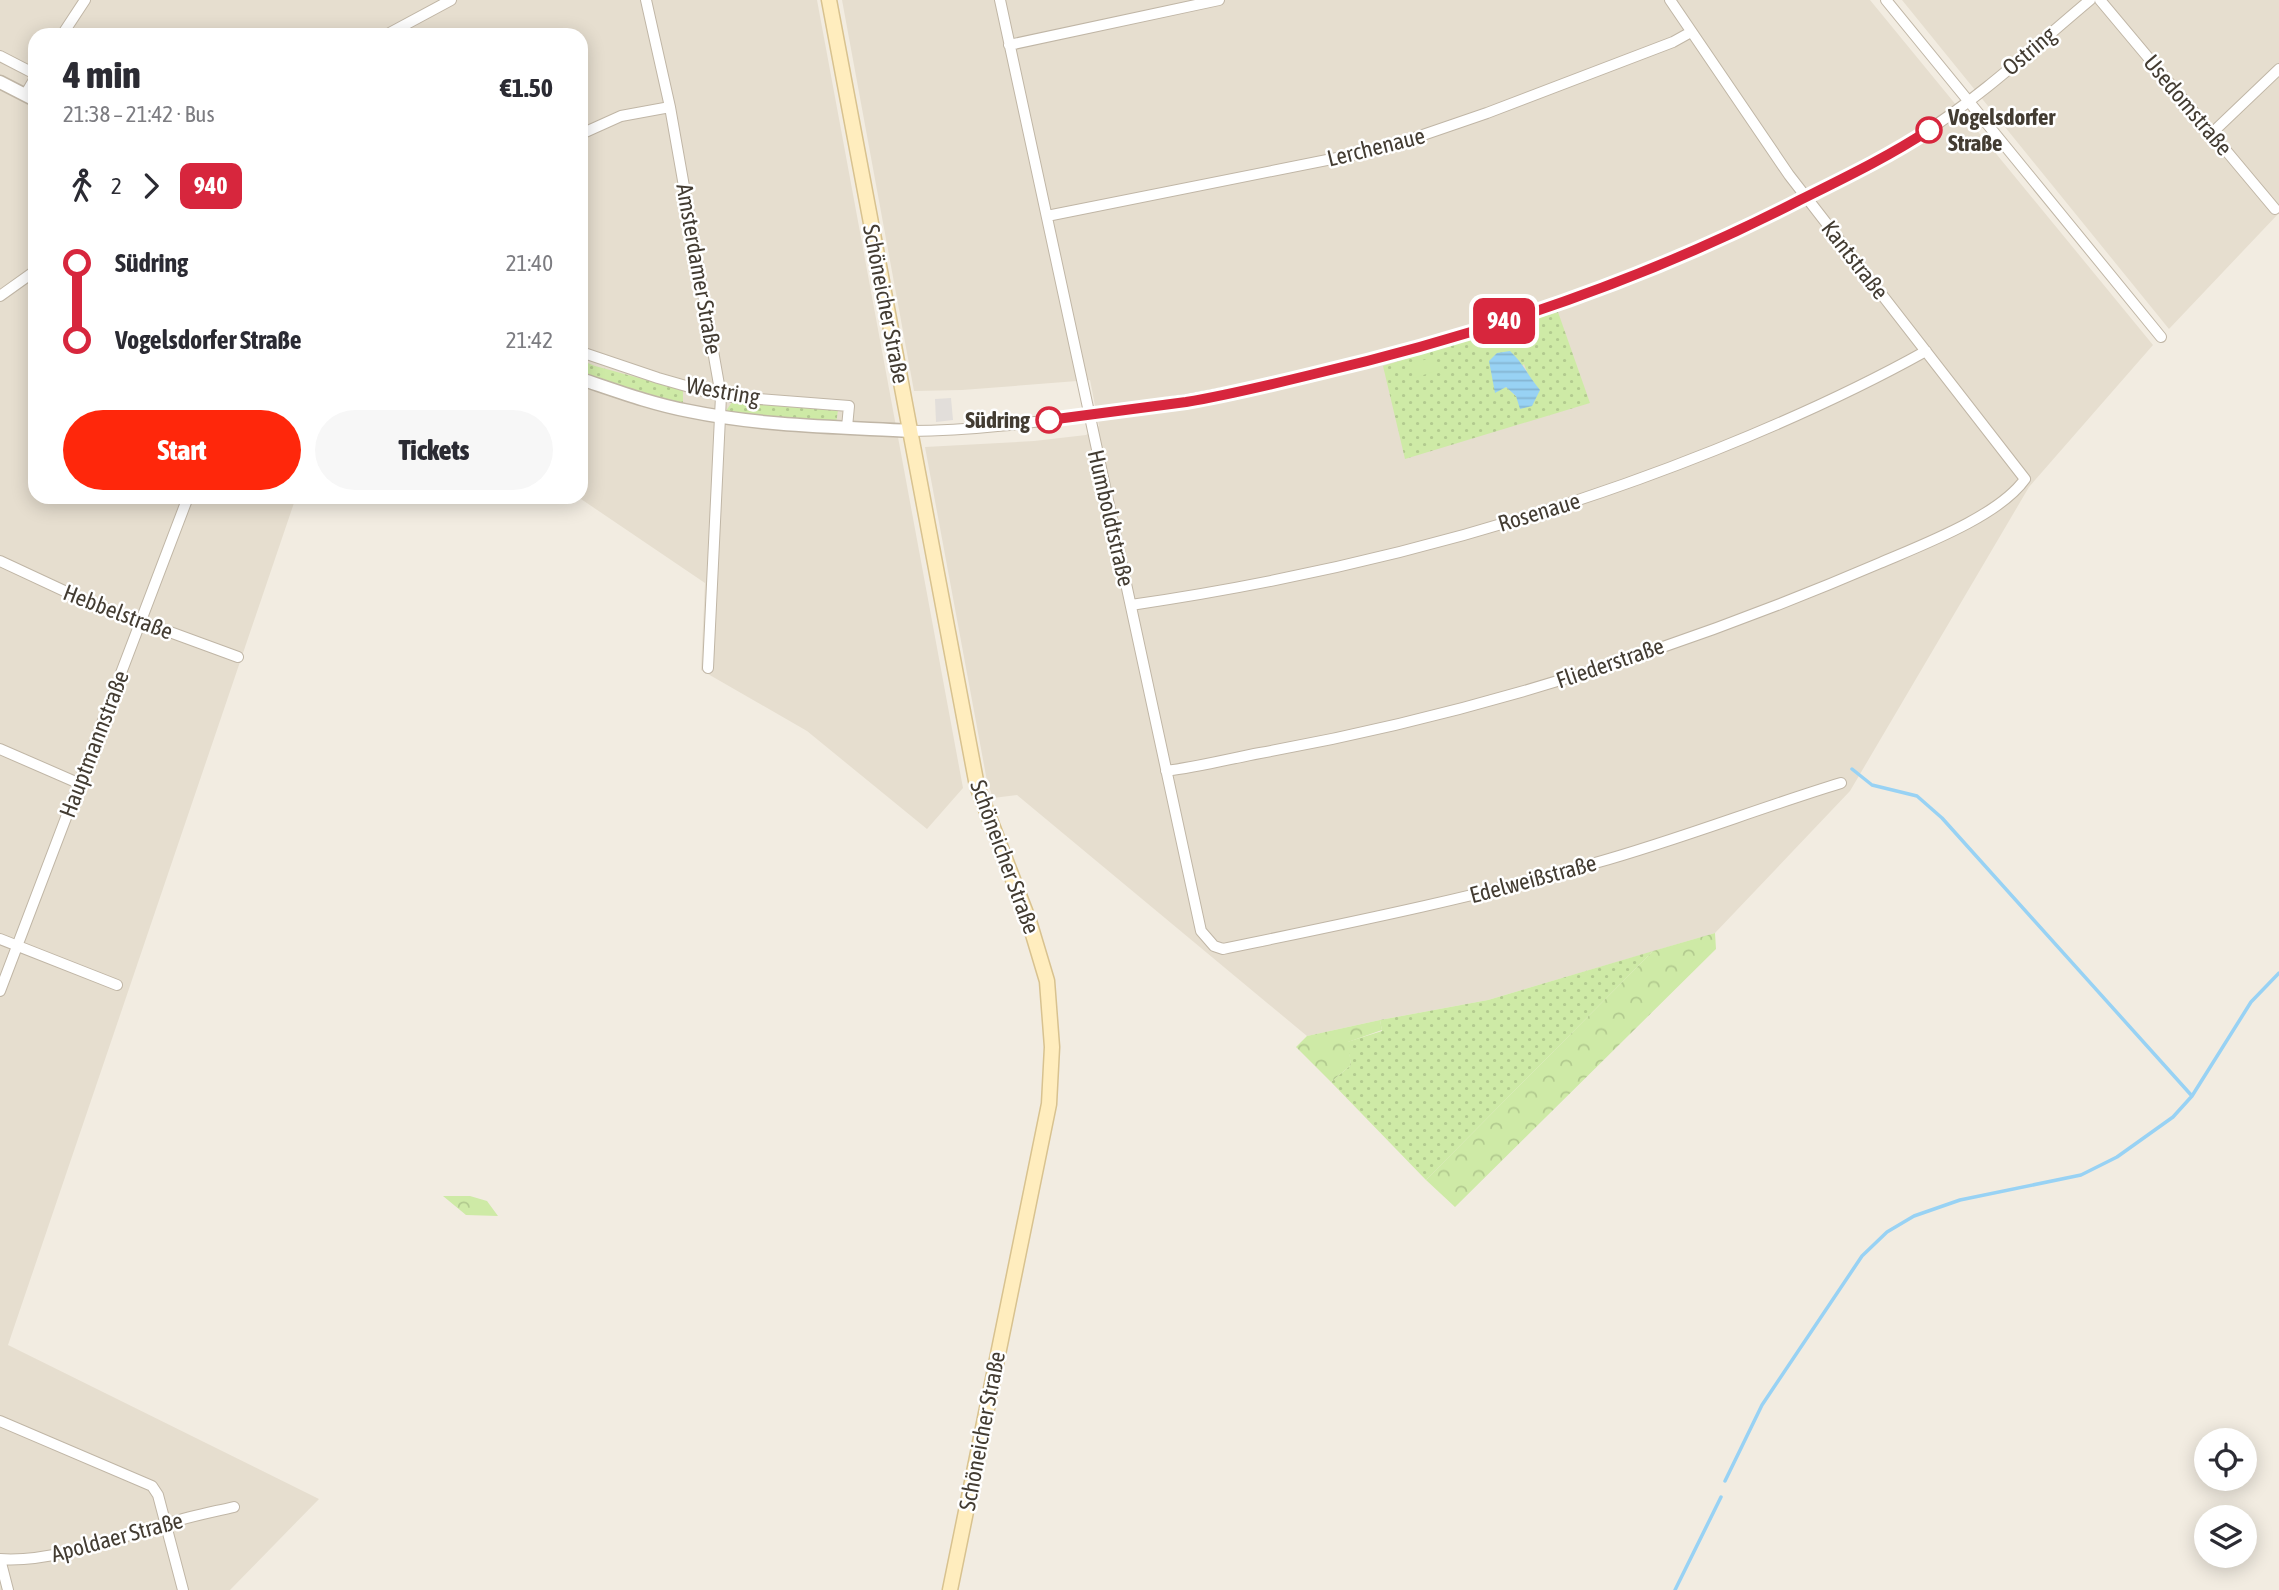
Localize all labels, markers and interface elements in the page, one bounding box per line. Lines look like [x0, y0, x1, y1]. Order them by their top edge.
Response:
street label: Ostring [1997, 21, 2061, 81]
street label: Usedomstraße [2138, 49, 2238, 161]
text: 4 min [63, 53, 141, 96]
text: €1.50 [500, 73, 553, 103]
text: 21:38 – 21:42 · Bus [63, 101, 215, 127]
place label: Vogelsdorfer Straße [1947, 104, 2057, 156]
marker: Vogelsdorfer Straße [1916, 117, 1942, 143]
street label: Lerchenaue [1325, 122, 1427, 172]
icon: walk [63, 167, 101, 205]
icon: forward [132, 167, 170, 205]
text: 940 [194, 172, 228, 199]
text: 2 [111, 173, 122, 199]
street label: Amsterdamer Straße [671, 182, 727, 356]
street label: Kantstraße [1816, 216, 1894, 304]
street label: Schöneicher Straße [858, 222, 914, 386]
text: Südring [115, 248, 188, 278]
text: 21:40 [506, 250, 553, 276]
line badge: 940 [1464, 298, 1544, 344]
text: 940 [1487, 307, 1521, 334]
text: Vogelsdorfer Straße [115, 325, 302, 355]
text: 21:42 [506, 327, 553, 353]
street label: Westring [684, 372, 762, 410]
place label: Südring [965, 407, 1030, 433]
marker: Südring [1036, 407, 1062, 433]
button: Start [63, 410, 301, 490]
button: Tickets [315, 410, 553, 490]
street label: Humboldtstraße [1083, 447, 1139, 589]
street label: Rosenaue [1495, 487, 1583, 537]
street label: Hebbelstraße [60, 579, 176, 645]
street label: Fliederstraße [1553, 632, 1667, 694]
street label: Hauptmannstraße [54, 667, 134, 821]
street label: Schöneicher Straße [965, 777, 1045, 937]
street label: Edelweißstraße [1467, 850, 1599, 908]
street label: Schöneicher Straße [954, 1349, 1010, 1513]
map controls [2194, 1428, 2257, 1568]
button: locate [2194, 1428, 2257, 1491]
button: layers [2194, 1505, 2257, 1568]
street label: Apoldaer Straße [48, 1507, 186, 1567]

